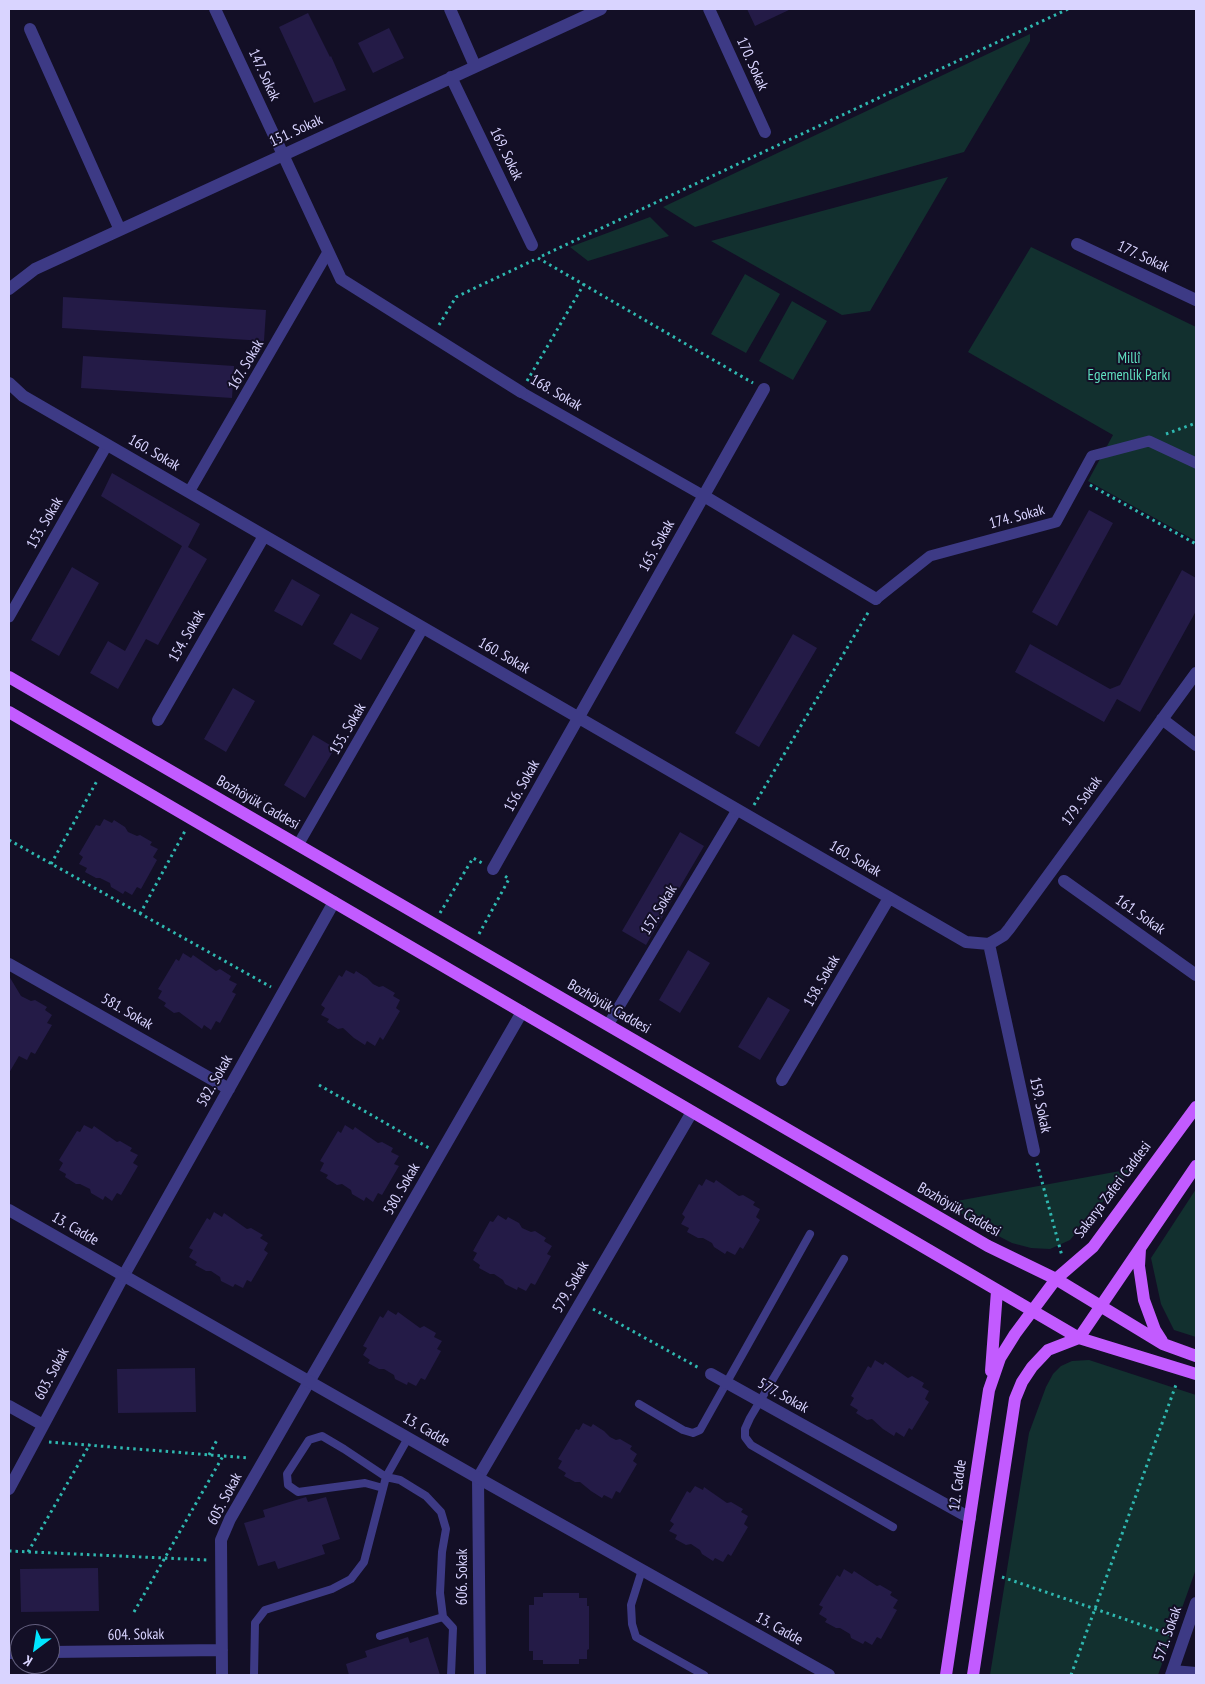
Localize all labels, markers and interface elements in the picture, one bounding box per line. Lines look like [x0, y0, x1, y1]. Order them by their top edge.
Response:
street label: 170. Sokak [732, 34, 772, 94]
street label: 147. Sokak [244, 46, 284, 104]
street label: 151. Sokak [267, 111, 325, 151]
street label: 169. Sokak [485, 125, 527, 183]
street label: 177. Sokak [1114, 237, 1172, 277]
street label: 167. Sokak [224, 337, 268, 393]
park label: Millî Egemenlik Parkı [1088, 350, 1170, 385]
street label: 168. Sokak [527, 371, 585, 415]
street label: 160. Sokak [125, 431, 183, 475]
street label: 153. Sokak [23, 494, 67, 552]
street label: 174. Sokak [987, 501, 1047, 533]
street label: 165. Sokak [635, 517, 679, 575]
street label: 154. Sokak [165, 607, 209, 665]
street label: 160. Sokak [475, 634, 533, 678]
street label: 155. Sokak [326, 700, 370, 758]
street label: 156. Sokak [500, 757, 544, 815]
street label: Bozhöyük Caddesi [213, 772, 303, 834]
street label: 179. Sokak [1058, 773, 1106, 829]
street label: 160. Sokak [826, 837, 884, 881]
street label: 157. Sokak [637, 882, 681, 938]
street label: 161. Sokak [1112, 891, 1168, 939]
street label: 158. Sokak [800, 952, 844, 1010]
street label: Bozhöyük Caddesi [564, 976, 654, 1038]
street label: 581. Sokak [98, 990, 156, 1034]
street label: 582. Sokak [193, 1052, 237, 1110]
street label: 159. Sokak [1025, 1075, 1055, 1135]
street label: Sakarya Zaferi Caddesi [1071, 1138, 1155, 1242]
street label: 580. Sokak [380, 1160, 424, 1218]
street label: Bozhöyük Caddesi [914, 1179, 1004, 1241]
street label: 13. Cadde [48, 1208, 102, 1250]
street label: 579. Sokak [549, 1258, 593, 1316]
street label: 603. Sokak [31, 1345, 73, 1403]
street label: 577. Sokak [754, 1375, 812, 1417]
street label: 13. Cadde [399, 1409, 453, 1451]
street label: 12. Cadde [946, 1458, 970, 1512]
street label: 605. Sokak [204, 1470, 246, 1528]
street label: 606. Sokak [454, 1549, 472, 1605]
street label: 571. Sokak [1150, 1604, 1186, 1664]
street label: 13. Cadde [752, 1609, 806, 1649]
north arrow [10, 1624, 60, 1674]
street label: 604. Sokak [108, 1626, 164, 1644]
text: K [20, 1651, 36, 1671]

